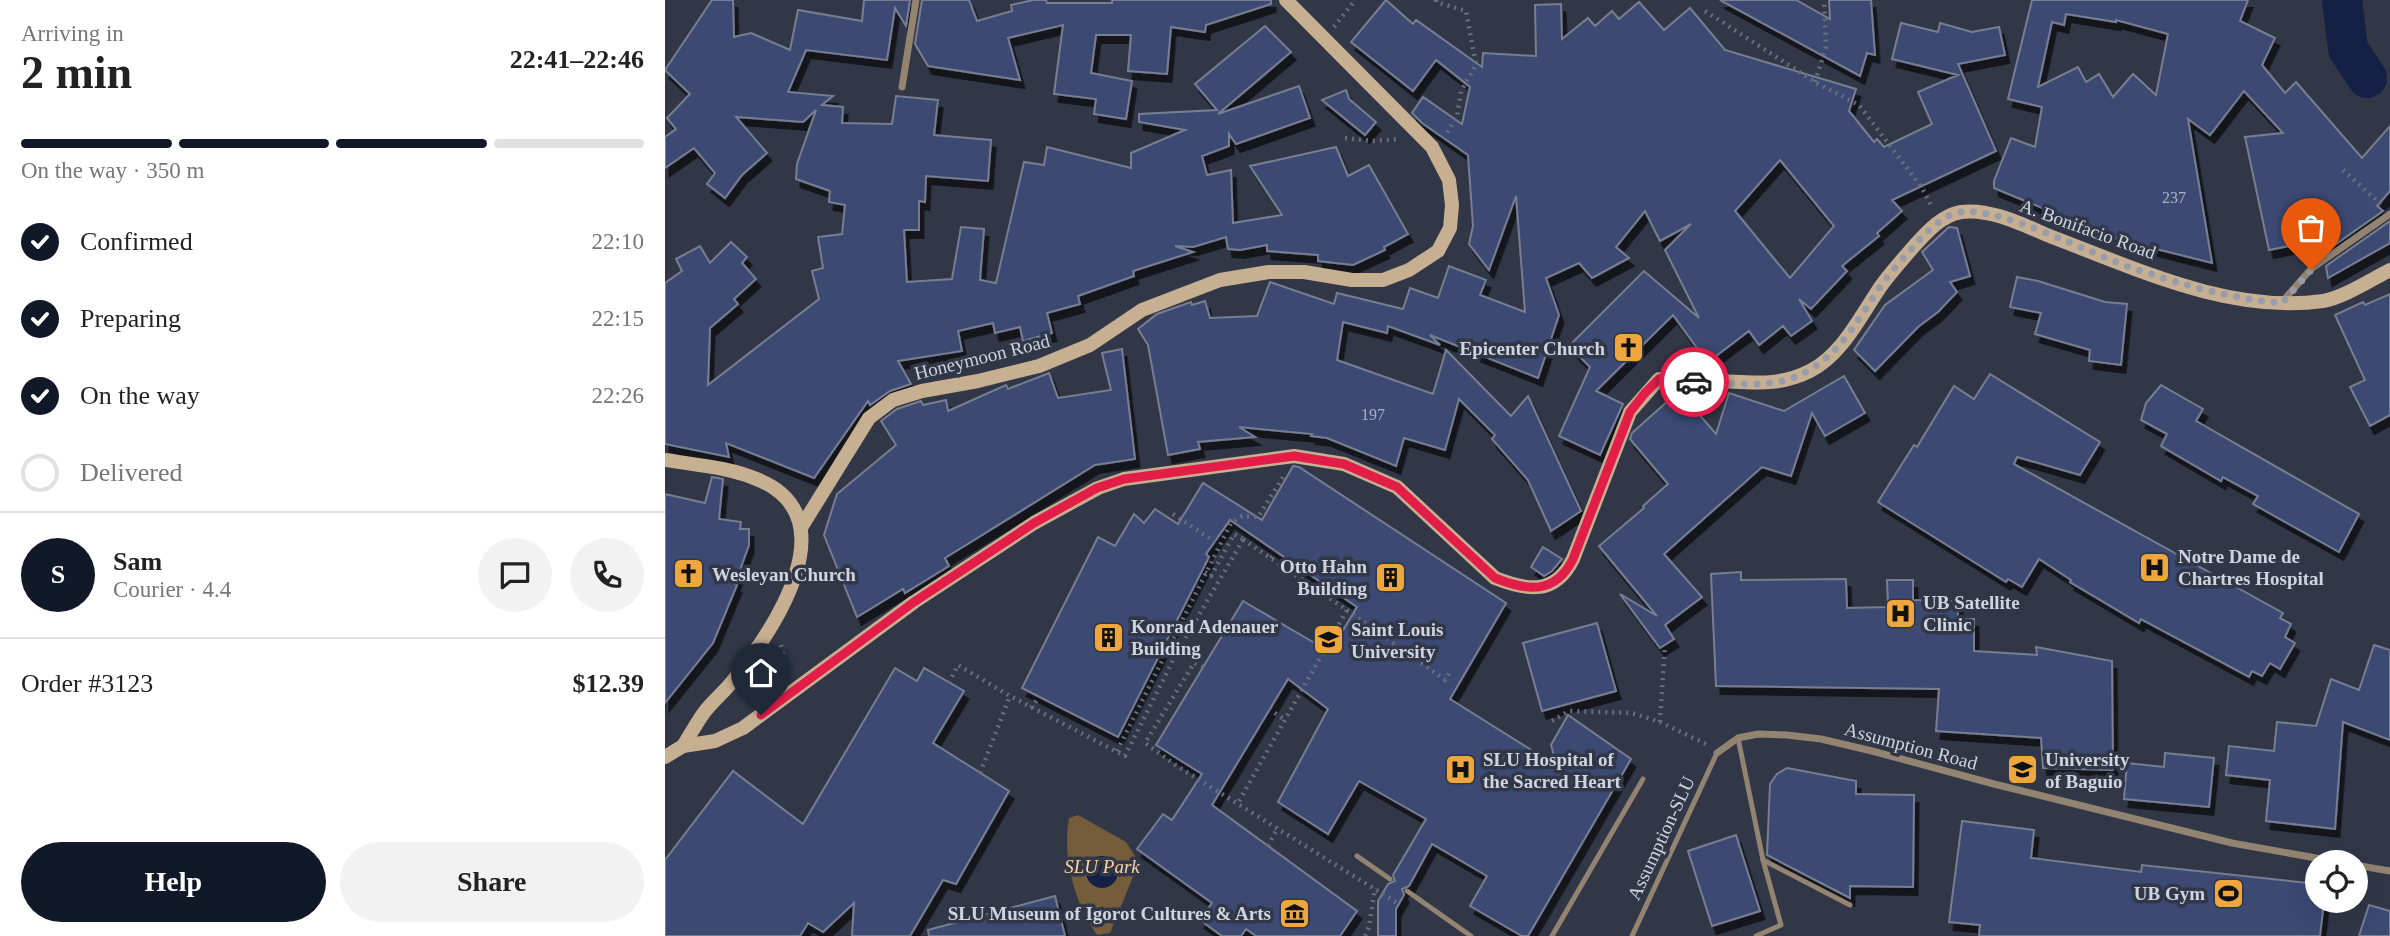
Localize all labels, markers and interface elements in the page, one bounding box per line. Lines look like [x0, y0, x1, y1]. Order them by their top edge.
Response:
text: Arriving in [21, 21, 124, 46]
text: 22:41–22:46 [510, 45, 644, 74]
text: 2 min [21, 47, 132, 98]
text: On the way · 350 m [21, 158, 204, 183]
house number: 237 [2162, 189, 2186, 206]
street label: A. Bonifacio Road [2017, 195, 2159, 263]
pin [2281, 198, 2341, 270]
icon: bag [2292, 209, 2330, 247]
icon: check [21, 223, 59, 261]
text: Confirmed [80, 227, 193, 256]
text: 22:10 [592, 229, 644, 254]
icon: check [21, 300, 59, 338]
text: Preparing [80, 304, 181, 333]
text: 22:15 [592, 306, 644, 331]
street label: Honeymoon Road [912, 330, 1052, 384]
church icon: Epicenter Church [1611, 331, 1645, 365]
place label: Epicenter Church [1460, 338, 1605, 359]
courier [1659, 347, 1729, 417]
icon: car [1675, 363, 1713, 401]
icon: check [21, 377, 59, 415]
text: On the way [80, 381, 200, 410]
text: 22:26 [592, 383, 644, 408]
house number: 197 [1361, 406, 1385, 423]
text: Delivered [80, 458, 183, 487]
button: chat [478, 538, 552, 612]
button: phone [570, 538, 644, 612]
place label: Notre Dame de Chartres Hospital [2178, 546, 2324, 589]
text: Sam [113, 547, 162, 576]
hospital icon: Notre Dame de Chartres Hospital [2138, 550, 2172, 584]
place label: Otto Hahn Building [1280, 556, 1367, 599]
church icon: Wesleyan Church [672, 557, 706, 591]
text: S [51, 560, 65, 589]
building icon: Otto Hahn Building [1373, 560, 1407, 594]
place label: Wesleyan Church [712, 564, 856, 585]
text: Courier · 4.4 [113, 577, 231, 602]
place label: UB Satellite Clinic [1923, 592, 2020, 635]
hospital icon: UB Satellite Clinic [1883, 596, 1917, 630]
place label: Konrad Adenauer Building [1131, 616, 1279, 659]
place label: Saint Louis University [1351, 619, 1443, 662]
building icon: Konrad Adenauer Building [1091, 620, 1125, 654]
school or university icon: Saint Louis University [1311, 623, 1345, 657]
pin [731, 643, 791, 715]
icon: home [742, 654, 780, 692]
text: Order #3123 [21, 669, 153, 698]
text: $12.39 [573, 669, 644, 698]
street label: Assumption Road [1842, 718, 1980, 774]
place label: SLU Hospital of the Sacred Heart [1483, 749, 1622, 792]
place label: University of Baguio [2045, 749, 2130, 792]
hospital icon: SLU Hospital of the Sacred Heart [1443, 753, 1477, 787]
school or university icon: University of Baguio [2005, 753, 2039, 787]
street label: Assumption-SLU [1623, 773, 1699, 903]
button: Help [21, 842, 326, 922]
button: Share [340, 842, 644, 922]
map controls [2305, 850, 2368, 913]
button: locate [2305, 850, 2368, 913]
park label: SLU Park [1064, 856, 1140, 877]
sports icon: UB Gym [2211, 876, 2245, 910]
place label: UB Gym [2134, 883, 2205, 904]
museum icon: SLU Museum of Igorot Cultures & Arts [1277, 896, 1311, 930]
place label: SLU Museum of Igorot Cultures & Arts [948, 903, 1271, 924]

